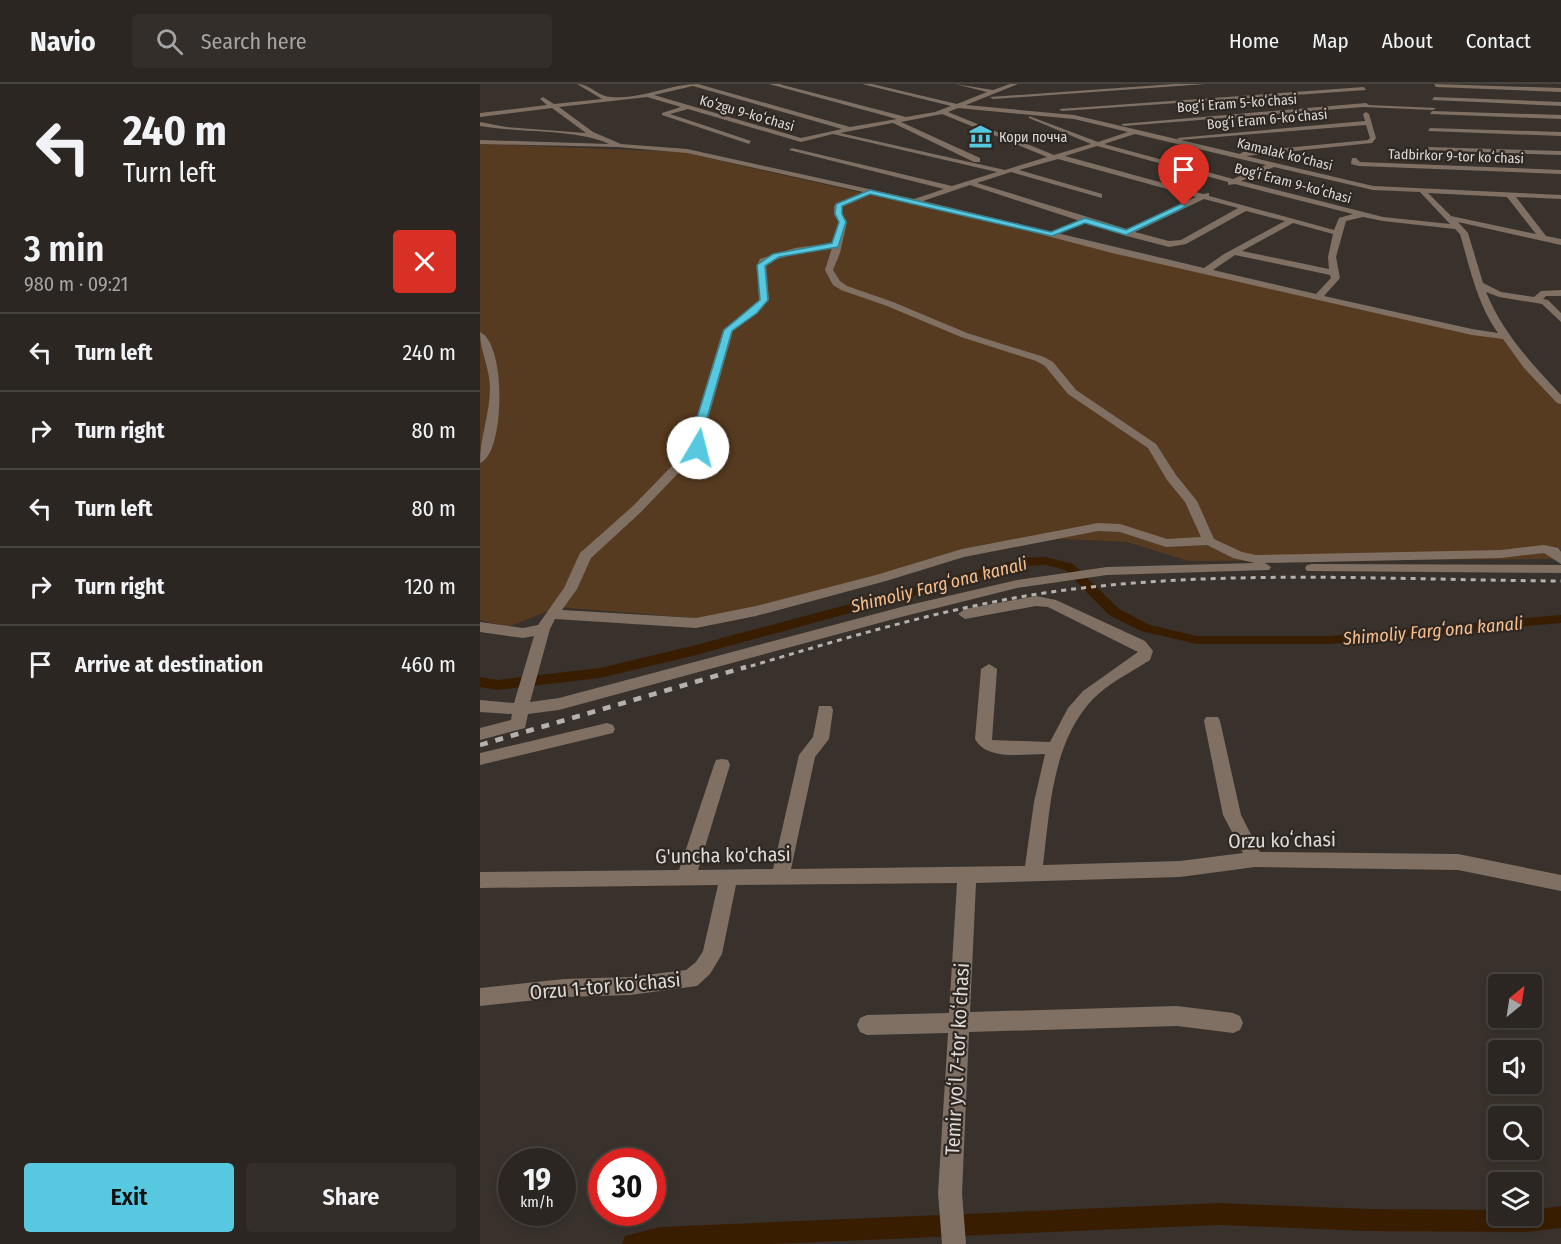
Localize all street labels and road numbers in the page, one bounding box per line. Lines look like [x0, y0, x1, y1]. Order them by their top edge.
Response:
street label: Bogʻi Eram 5-koʻchasi [1176, 91, 1298, 116]
street label: Koʻzgu 9-koʻchasi [698, 92, 796, 135]
street label: Bogʻi Eram 6-koʻchasi [1206, 106, 1328, 133]
street label: Kamalak koʻchasi [1235, 134, 1334, 175]
street label: Tadbirkor 9-tor koʻchasi [1388, 146, 1524, 167]
street label: Bogʻi Eram 9-koʻchasi [1232, 160, 1353, 207]
street label: Orzu koʻchasi [1228, 827, 1336, 853]
street label: G'uncha ko'chasi [655, 842, 791, 868]
street label: Temir yoʻl 7-tor koʻchasi [940, 962, 974, 1156]
street label: Orzu 1-tor koʻchasi [529, 967, 681, 1005]

